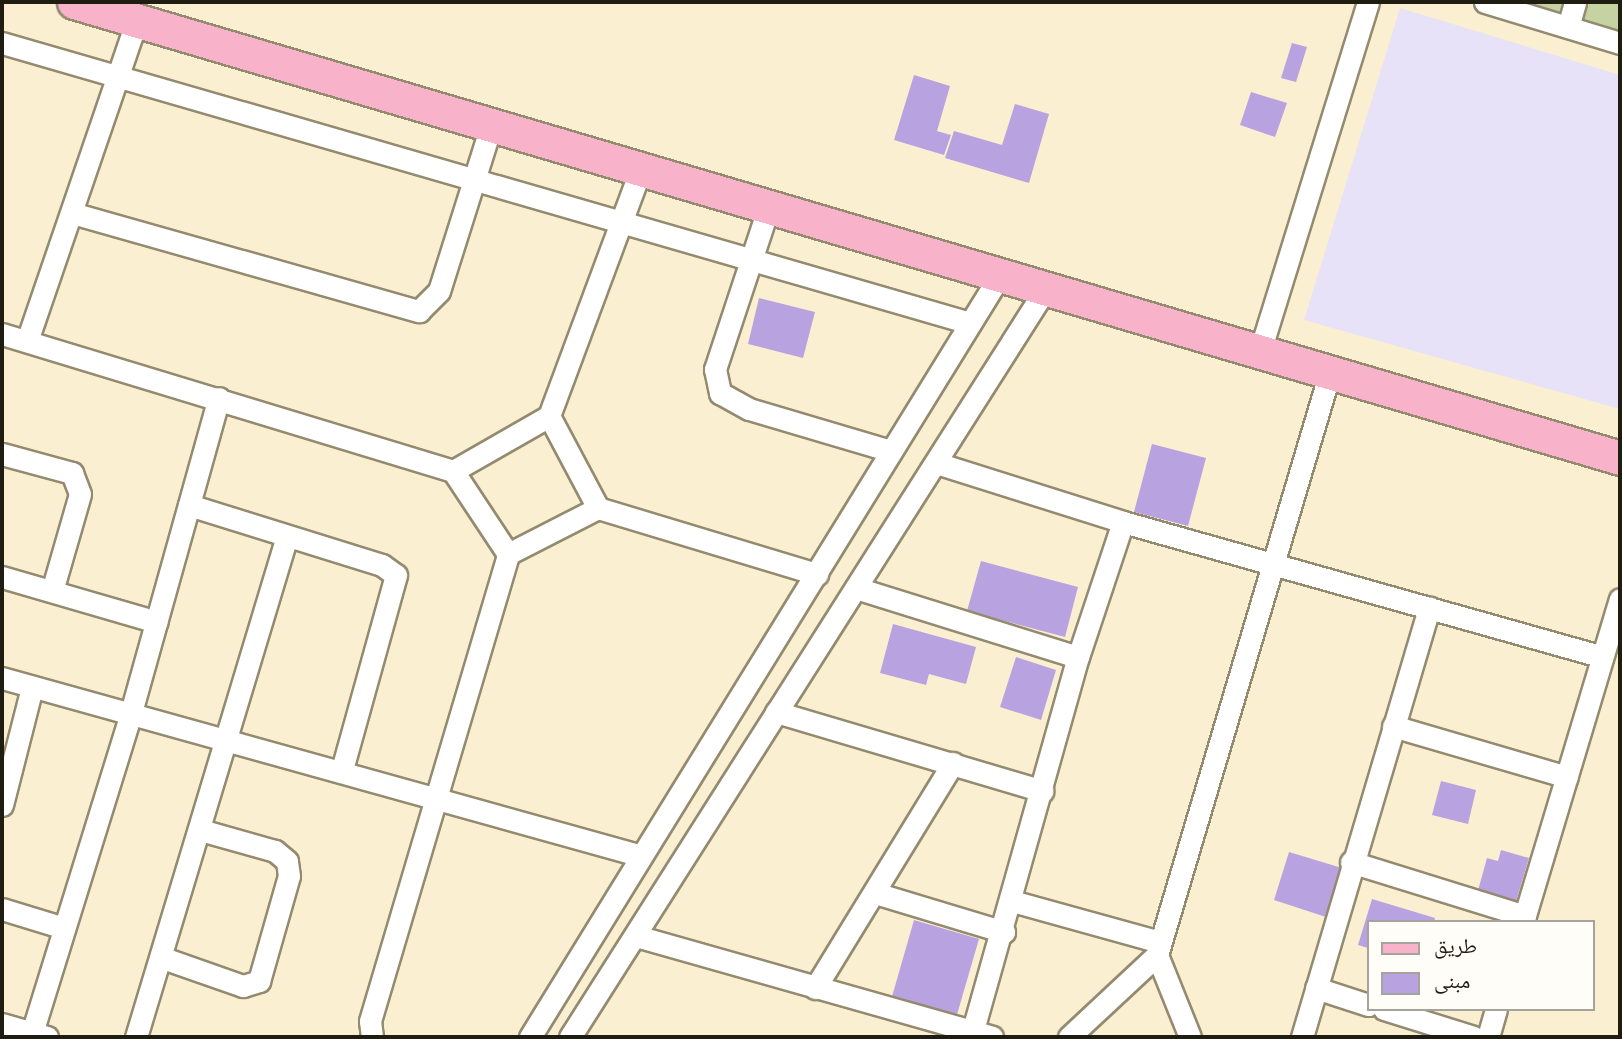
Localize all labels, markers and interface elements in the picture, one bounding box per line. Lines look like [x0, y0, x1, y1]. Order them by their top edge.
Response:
legend [1366, 920, 1594, 1011]
text: طريق [1434, 932, 1477, 958]
text: مبنى [1434, 967, 1470, 993]

